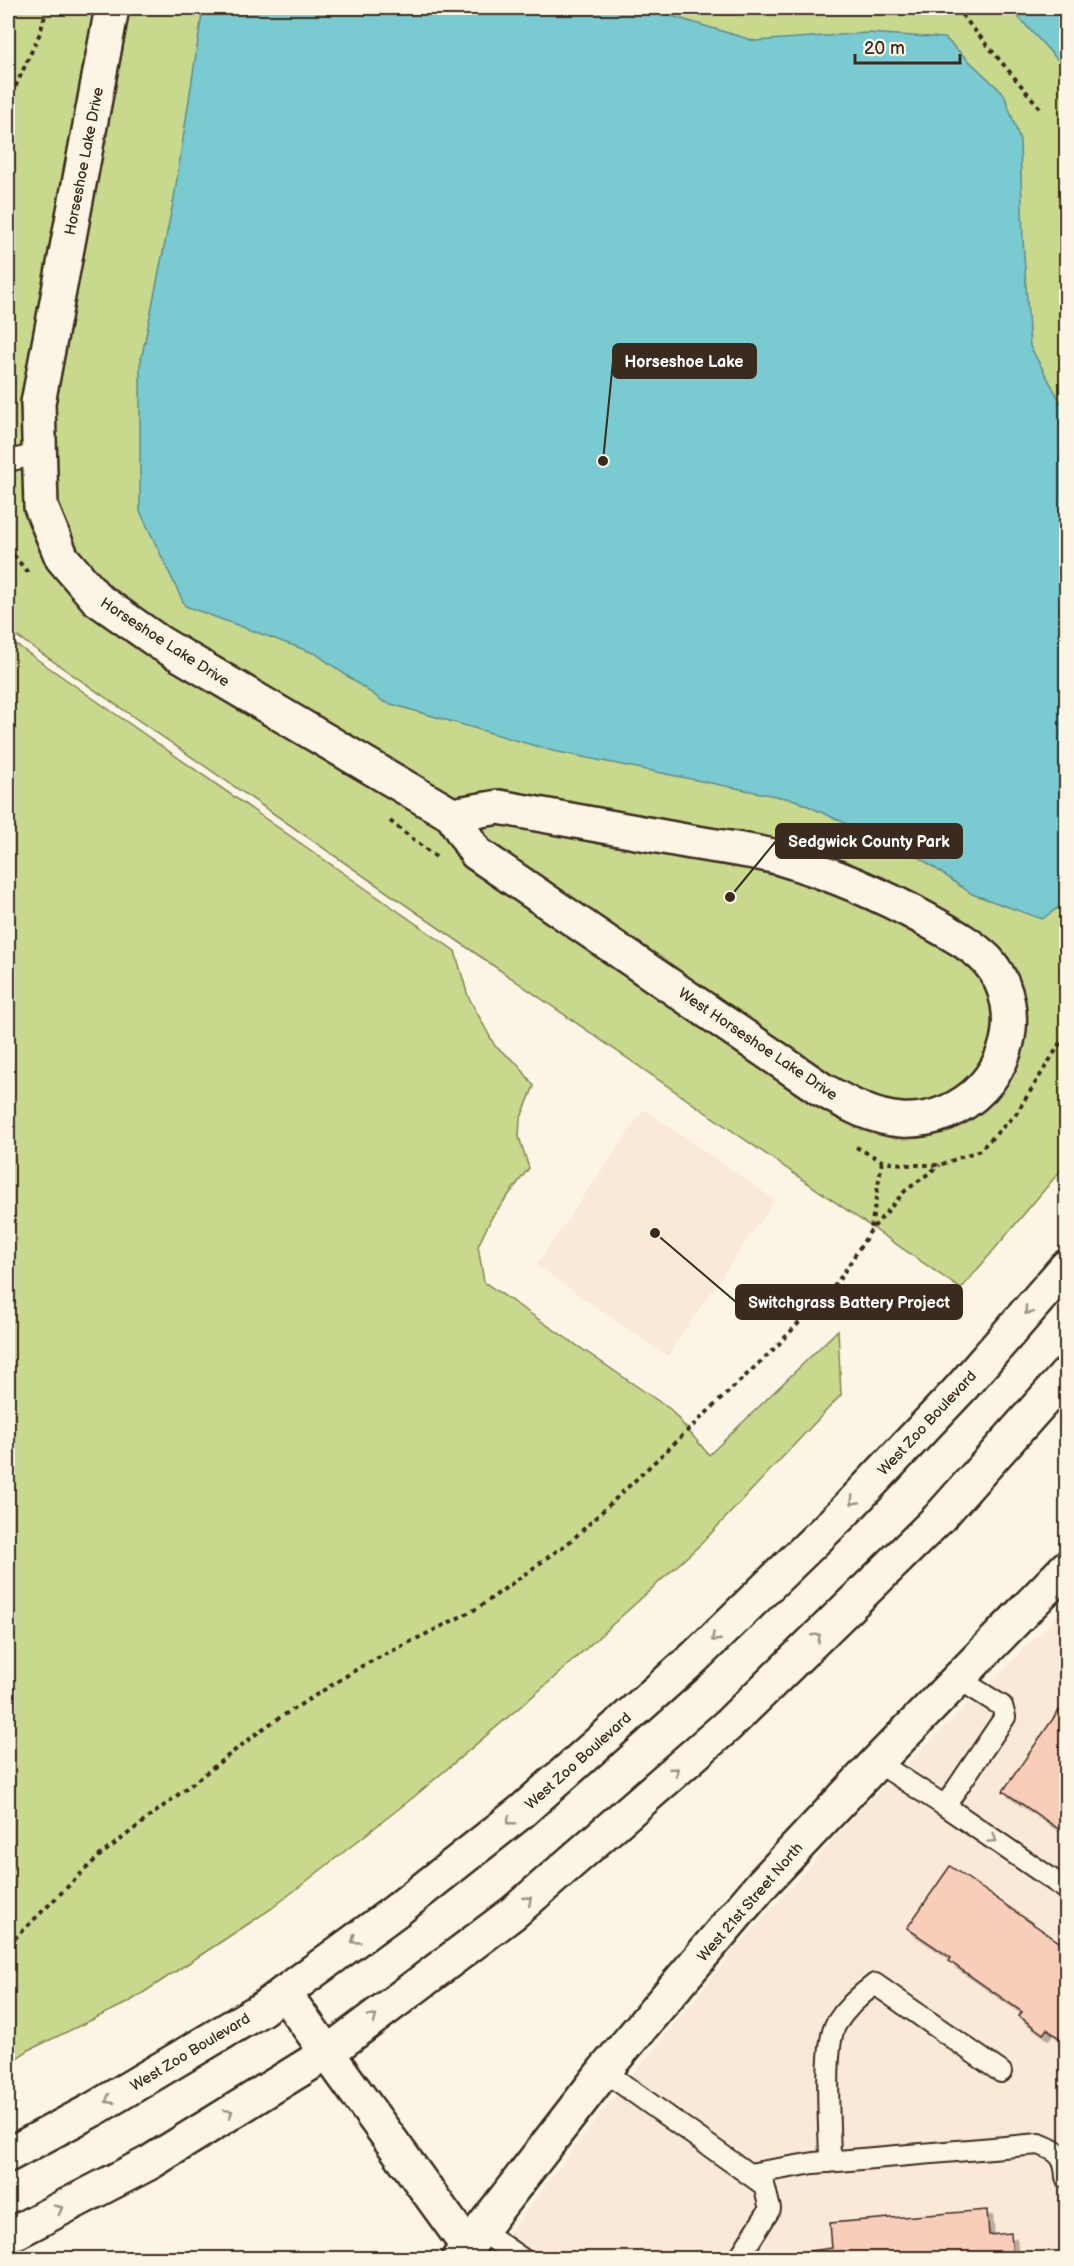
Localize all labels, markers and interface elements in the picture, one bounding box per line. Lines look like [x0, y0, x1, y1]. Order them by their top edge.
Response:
scale bar [855, 27, 960, 65]
text: 20 m [864, 38, 905, 59]
street label: Horseshoe Lake Drive [61, 85, 108, 237]
callout: Horseshoe Lake [613, 344, 756, 378]
text: Horseshoe Lake [624, 353, 744, 372]
street label: Horseshoe Lake Drive [96, 593, 233, 691]
callout: Sedgwick County Park [776, 824, 962, 858]
text: Sedgwick County Park [788, 833, 950, 852]
street label: West Horseshoe Lake Drive [674, 984, 841, 1105]
callout: Switchgrass Battery Project [736, 1285, 962, 1319]
text: Switchgrass Battery Project [748, 1294, 950, 1313]
one-way arrow [1024, 1304, 1035, 1315]
street label: West Zoo Boulevard [874, 1367, 981, 1480]
one-way arrow [850, 1495, 861, 1505]
one-way arrow [711, 1631, 721, 1642]
one-way arrow [809, 1634, 820, 1645]
street label: West Zoo Boulevard [521, 1709, 635, 1814]
one-way arrow [668, 1767, 679, 1778]
one-way arrow [505, 1814, 516, 1825]
one-way arrow [986, 1832, 997, 1843]
street label: West 21st Street North [694, 1839, 807, 1966]
one-way arrow [521, 1896, 532, 1907]
one-way arrow [351, 1933, 362, 1944]
street label: West Zoo Boulevard [127, 2009, 254, 2096]
one-way arrow [367, 2014, 378, 2025]
one-way arrow [105, 2093, 115, 2104]
one-way arrow [223, 2109, 233, 2121]
one-way arrow [53, 2205, 64, 2216]

